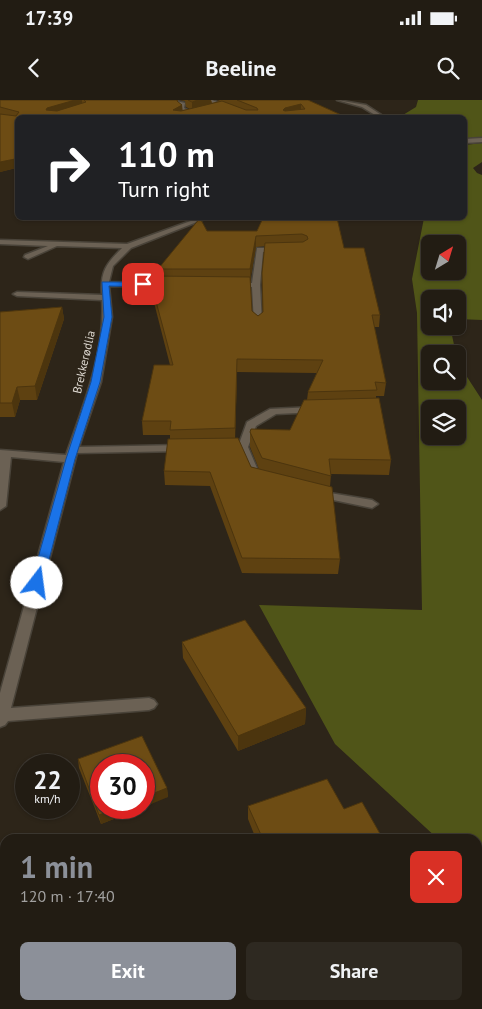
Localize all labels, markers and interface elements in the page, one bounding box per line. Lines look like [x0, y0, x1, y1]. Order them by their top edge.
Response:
text: 17:39 [25, 6, 73, 30]
icon: back [20, 54, 48, 82]
text: Beeline [206, 54, 276, 82]
icon: search [434, 54, 462, 82]
text: 110 m [118, 131, 215, 177]
icon: right [35, 135, 100, 200]
text: Turn right [118, 175, 210, 203]
north arrow [421, 235, 466, 280]
map controls [421, 235, 466, 445]
pin [122, 263, 164, 305]
icon: arrive [129, 270, 157, 298]
button: sound [421, 290, 466, 335]
street label: Brekkerødlia [69, 329, 98, 395]
button: search [421, 345, 466, 390]
button: layers [421, 400, 466, 445]
position arrow [10, 556, 62, 608]
speed limit sign: 30 [90, 754, 155, 819]
text: 22 [33, 764, 62, 796]
text: km/h [34, 791, 61, 806]
text: 1 min [20, 847, 93, 886]
button: close [410, 851, 462, 903]
text: 120 m · 17:40 [20, 886, 115, 906]
button: Exit [20, 942, 236, 1000]
button: Share [246, 942, 462, 1000]

